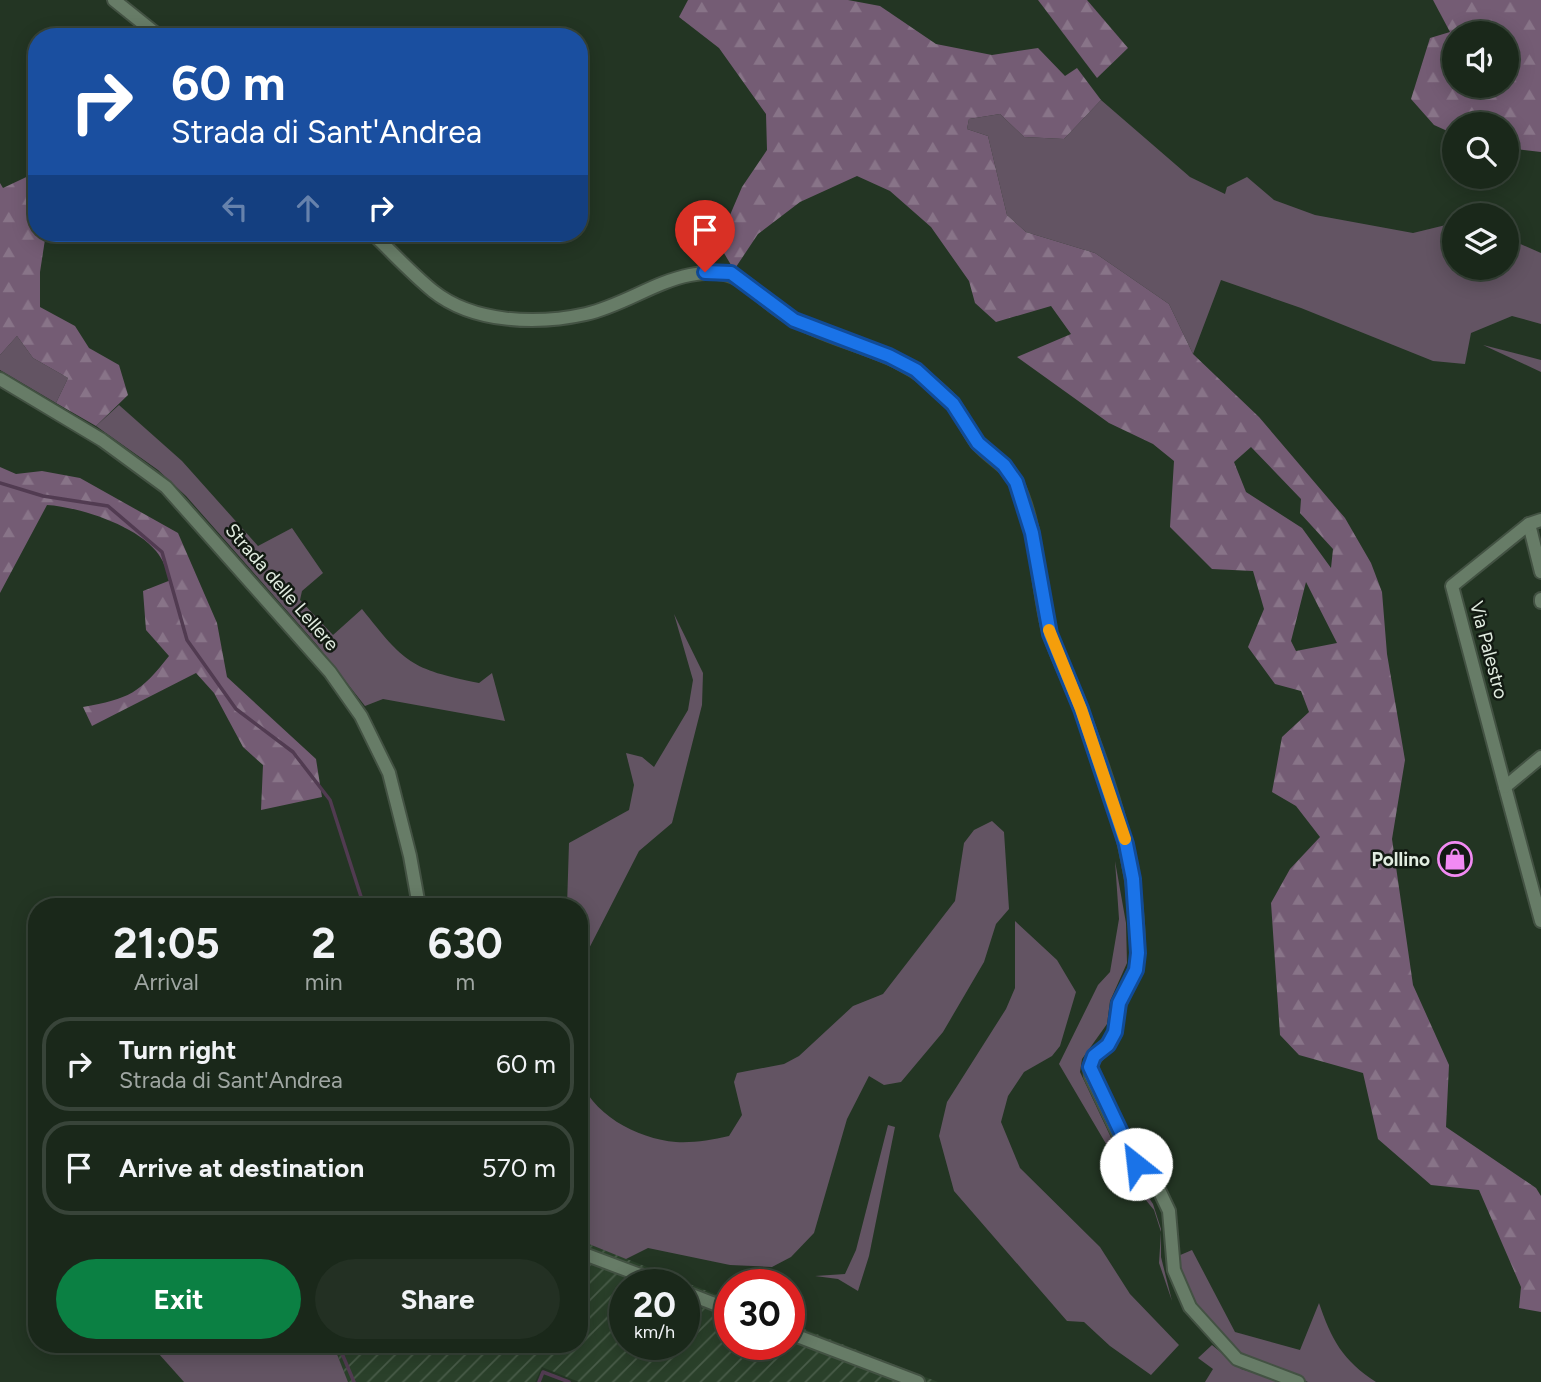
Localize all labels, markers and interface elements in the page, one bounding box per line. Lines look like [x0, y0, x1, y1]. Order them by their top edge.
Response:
map controls [1442, 21, 1519, 280]
button: sound [1442, 21, 1519, 98]
text: 60 m [171, 53, 286, 112]
icon: right [56, 56, 147, 147]
button: search [1442, 112, 1519, 189]
text: Strada di Sant'Andrea [171, 113, 482, 151]
icon: left [216, 189, 254, 227]
icon: ahead [289, 189, 327, 227]
icon: right [362, 189, 400, 227]
pin [675, 200, 735, 272]
button: layers [1442, 203, 1519, 280]
icon: arrive [686, 211, 724, 249]
street label: Strada delle Lellere [220, 519, 344, 655]
street label: Via Palestro [1465, 598, 1513, 702]
shop icon: Pollino [1436, 840, 1474, 878]
place label: Pollino [1372, 848, 1430, 871]
text: 21:05 [113, 918, 220, 969]
text: 2 [312, 918, 336, 969]
text: 630 [428, 918, 503, 969]
text: Arrival [134, 968, 199, 996]
text: min [305, 968, 343, 996]
text: m [455, 968, 475, 996]
text: Turn right [119, 1034, 236, 1066]
icon: right [60, 1045, 98, 1083]
text: 60 m [496, 1048, 556, 1080]
text: Strada di Sant'Andrea [119, 1066, 343, 1094]
position arrow [1099, 1127, 1173, 1201]
icon: arrive [60, 1149, 98, 1187]
text: Arrive at destination [119, 1152, 364, 1184]
text: 570 m [482, 1152, 556, 1184]
button: Exit [56, 1259, 301, 1339]
button: Share [315, 1259, 560, 1339]
speed limit sign: 30 [714, 1269, 805, 1360]
text: 20 [633, 1284, 676, 1326]
text: km/h [634, 1321, 675, 1343]

